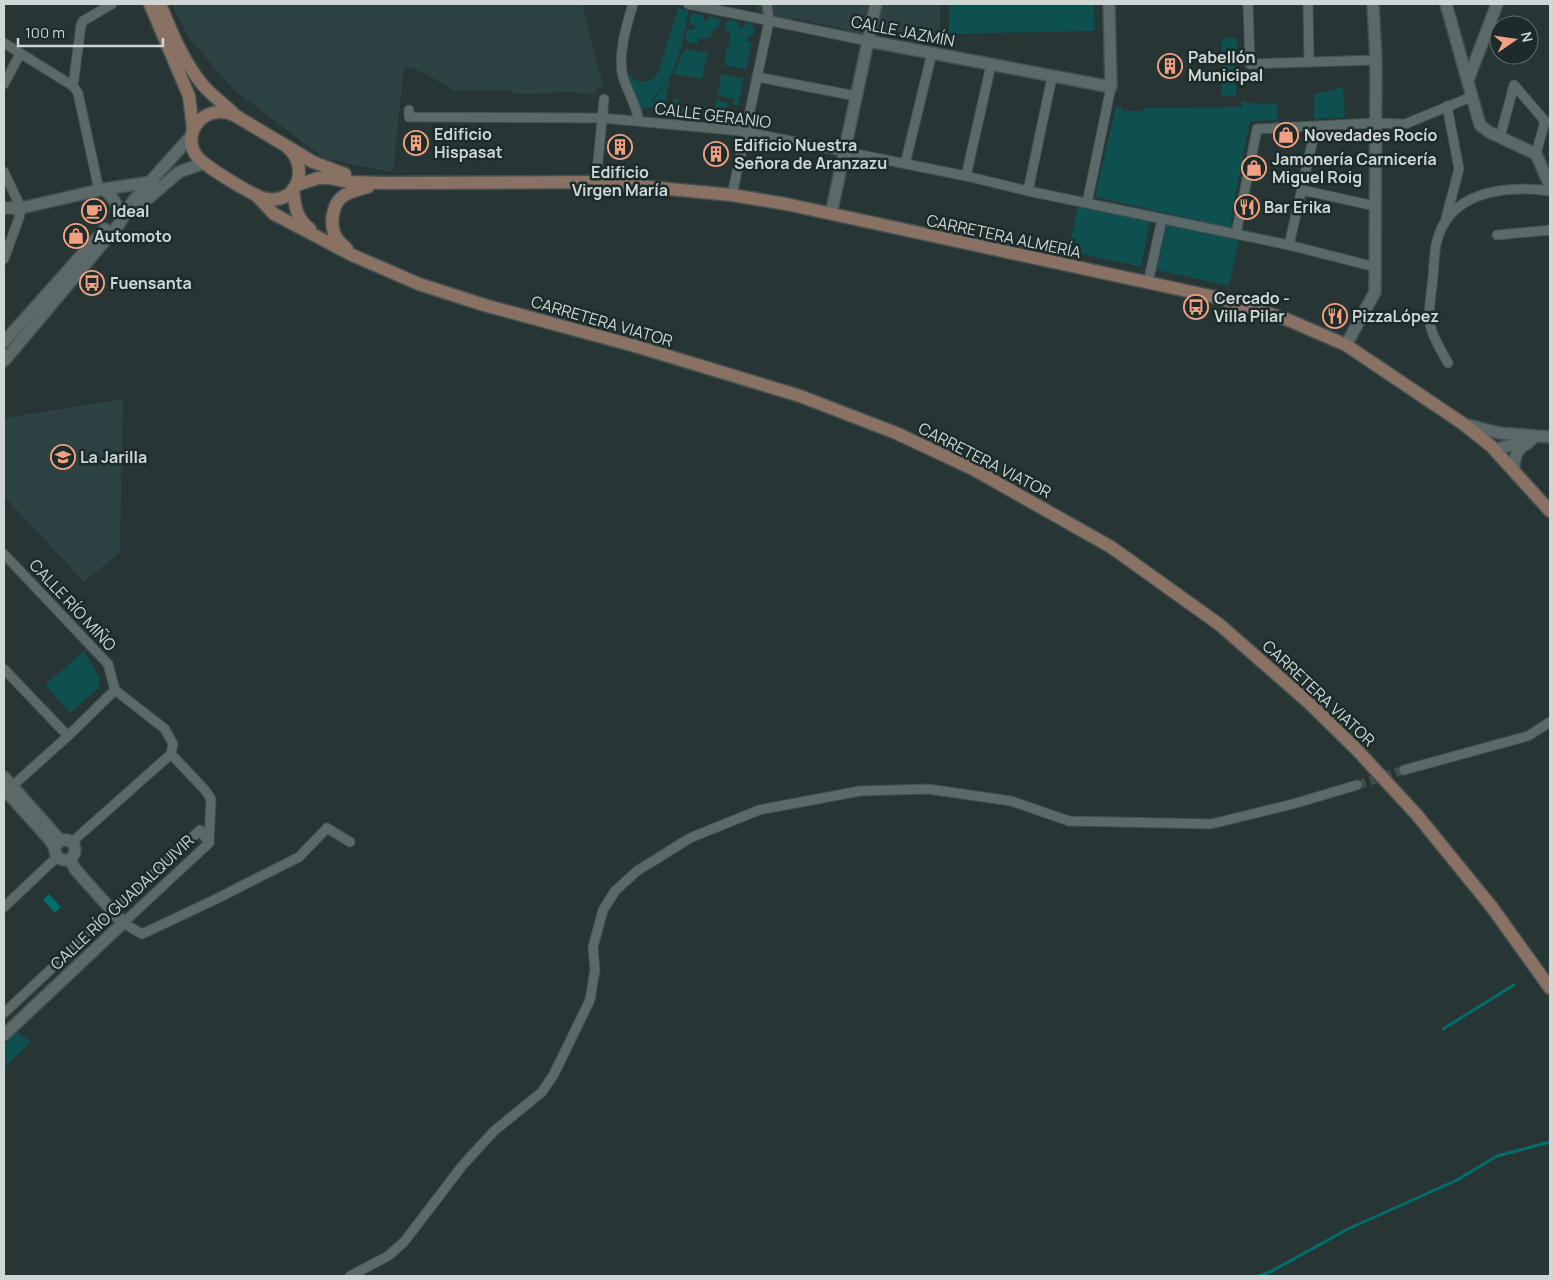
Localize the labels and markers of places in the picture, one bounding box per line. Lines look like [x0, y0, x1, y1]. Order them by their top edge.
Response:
place label: Pabellón Municipal [1188, 46, 1263, 86]
building icon: Pabellón Municipal [1157, 53, 1183, 79]
shop icon: Novedades Rocío [1273, 122, 1299, 148]
place label: Edificio Hispasat [434, 123, 503, 163]
place label: Novedades Rocío [1304, 124, 1438, 146]
building icon: Edificio Hispasat [403, 130, 429, 156]
building icon: Edificio Virgen María [607, 134, 633, 160]
place label: Edificio Nuestra Señora de Aranzazu [734, 134, 887, 174]
building icon: Edificio Nuestra Señora de Aranzazu [703, 141, 729, 167]
place label: Jamonería Carnicería Miguel Roig [1272, 148, 1437, 188]
shop icon: Jamonería Carnicería Miguel Roig [1241, 155, 1267, 181]
place label: Edificio Virgen María [572, 161, 668, 201]
restaurant icon: Bar Erika [1234, 194, 1260, 220]
place label: Bar Erika [1264, 196, 1331, 218]
cafe icon: Ideal [81, 198, 107, 224]
place label: Ideal [112, 200, 150, 222]
shop icon: Automoto [63, 223, 89, 249]
place label: Automoto [94, 225, 172, 247]
bus stop icon: Fuensanta [79, 270, 105, 296]
place label: Fuensanta [110, 272, 192, 294]
place label: Cercado - Villa Pilar [1214, 287, 1290, 327]
bus stop icon: Cercado - Villa Pilar [1183, 294, 1209, 320]
restaurant icon: PizzaLópez [1322, 303, 1348, 329]
place label: PizzaLópez [1352, 305, 1439, 327]
school or university icon: La Jarilla [50, 444, 76, 470]
place label: La Jarilla [80, 446, 147, 468]

